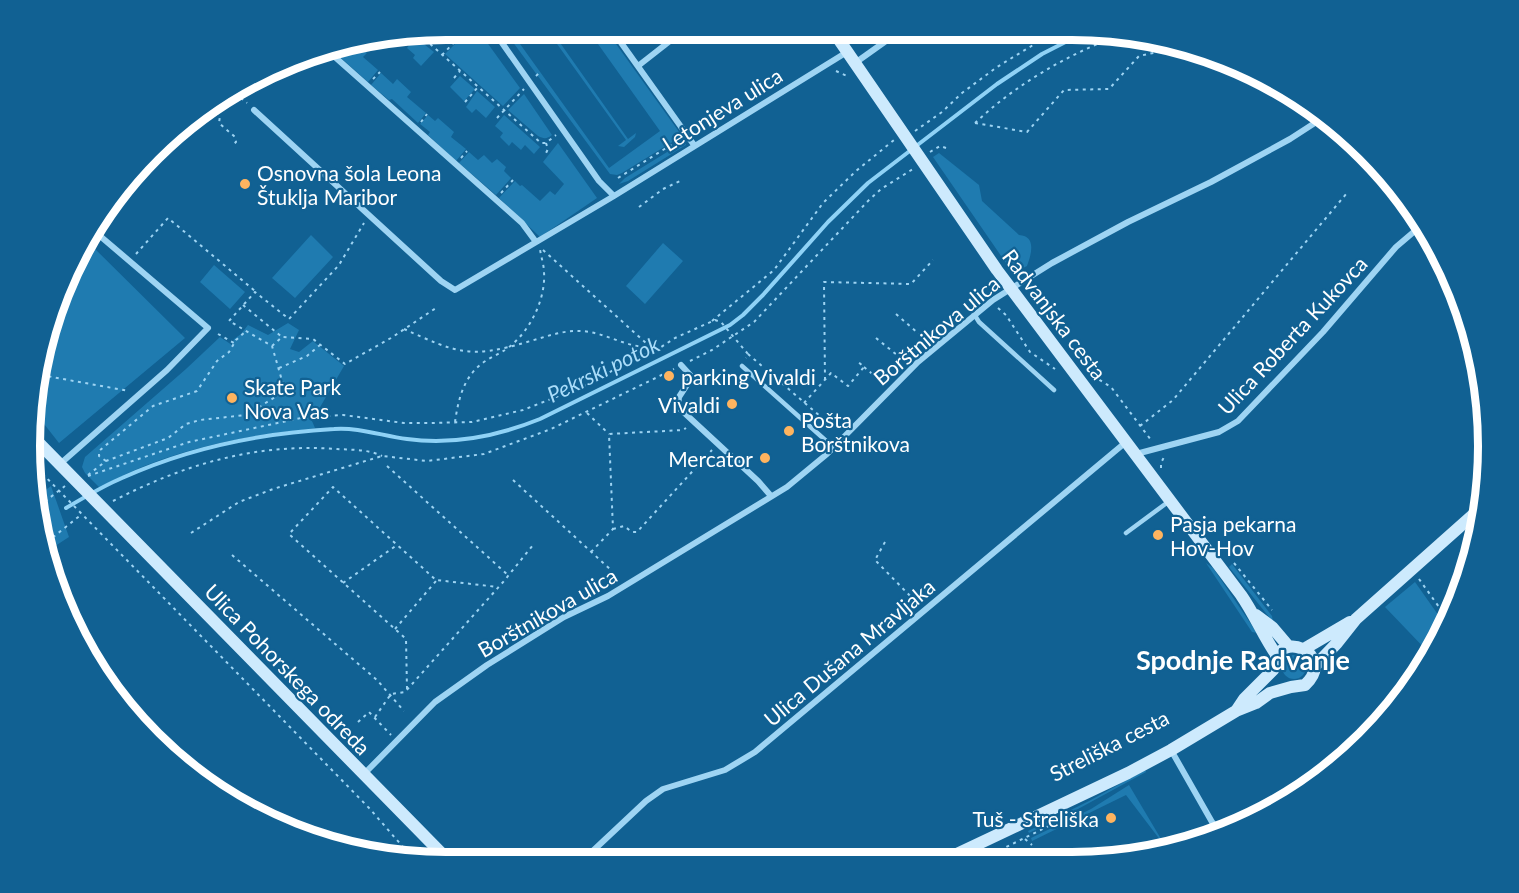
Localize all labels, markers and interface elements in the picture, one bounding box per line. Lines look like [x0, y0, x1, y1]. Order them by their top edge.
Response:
street label: Letonjeva ulica [657, 62, 787, 156]
place label: Osnovna šola Leona Štuklja Maribor [257, 160, 441, 209]
marker: Osnovna šola Leona Štuklja Maribor [238, 177, 252, 191]
street label: Radvanjska cesta [998, 244, 1112, 384]
street label: Ulica Roberta Kukovca [1212, 251, 1372, 419]
street label: Borštnikova ulica [868, 270, 1004, 390]
water label: Pekrski potok [542, 330, 664, 408]
place label: parking Vivaldi [681, 364, 816, 389]
marker: parking Vivaldi [662, 369, 676, 383]
place label: Skate Park Nova Vas [244, 374, 341, 423]
marker: Skate Park Nova Vas [225, 391, 239, 405]
place label: Vivaldi [658, 392, 720, 417]
marker: Vivaldi [725, 397, 739, 411]
place label: Pošta Borštnikova [801, 407, 910, 456]
marker: Pošta Borštnikova [782, 424, 796, 438]
place label: Mercator [668, 446, 753, 471]
marker: Mercator [758, 451, 772, 465]
place label: Pasja pekarna Hov-Hov [1170, 511, 1296, 560]
marker: Pasja pekarna Hov-Hov [1151, 528, 1165, 542]
street label: Borštnikova ulica [473, 562, 621, 662]
street label: Ulica Dušana Mravljaka [759, 573, 939, 731]
street label: Ulica Pohorskega odreda [200, 579, 376, 759]
district label: Spodnje Radvanje [1136, 643, 1350, 676]
street label: Streliška cesta [1045, 704, 1173, 786]
place label: Tuš - Streliška [972, 806, 1099, 831]
marker: Tuš - Streliška [1104, 811, 1118, 825]

